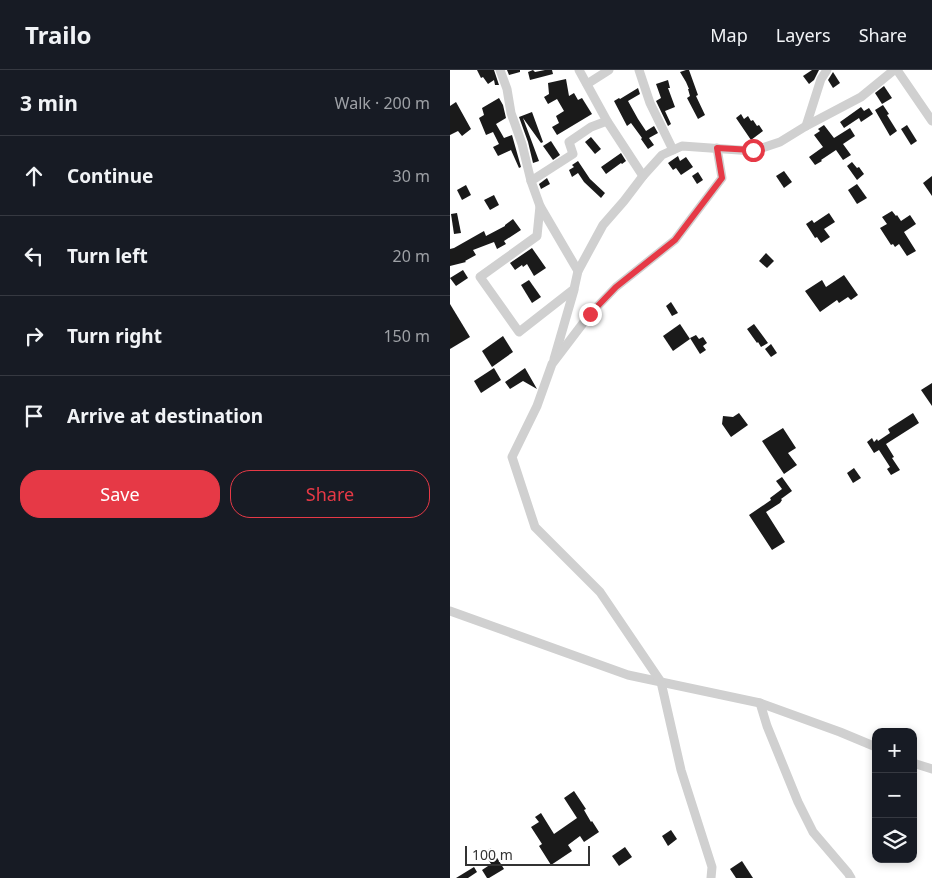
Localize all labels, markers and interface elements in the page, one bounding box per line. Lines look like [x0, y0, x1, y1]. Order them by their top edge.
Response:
text: Trailo [25, 18, 92, 51]
text: Map [710, 23, 748, 47]
text: Layers [776, 23, 831, 47]
text: Share [859, 23, 907, 47]
text: 3 min [20, 89, 78, 117]
text: Walk · 200 m [335, 92, 430, 114]
route start [742, 139, 765, 162]
icon: ahead [20, 162, 48, 190]
text: Continue [67, 163, 153, 189]
text: 30 m [393, 165, 430, 187]
icon: left [20, 242, 48, 270]
text: Turn left [67, 243, 148, 269]
text: 20 m [393, 245, 430, 267]
route end [579, 303, 602, 326]
icon: right [20, 322, 48, 350]
text: Turn right [67, 323, 162, 349]
text: 150 m [383, 325, 430, 347]
icon: arrive [20, 402, 48, 430]
text: Arrive at destination [67, 403, 263, 429]
button: Save [20, 470, 220, 518]
button: Share [230, 470, 430, 518]
map controls [872, 728, 917, 863]
button: + [872, 728, 917, 773]
button: − [872, 773, 917, 818]
button: layers [872, 818, 917, 863]
scale bar [465, 843, 590, 866]
text: 100 m [472, 845, 513, 864]

